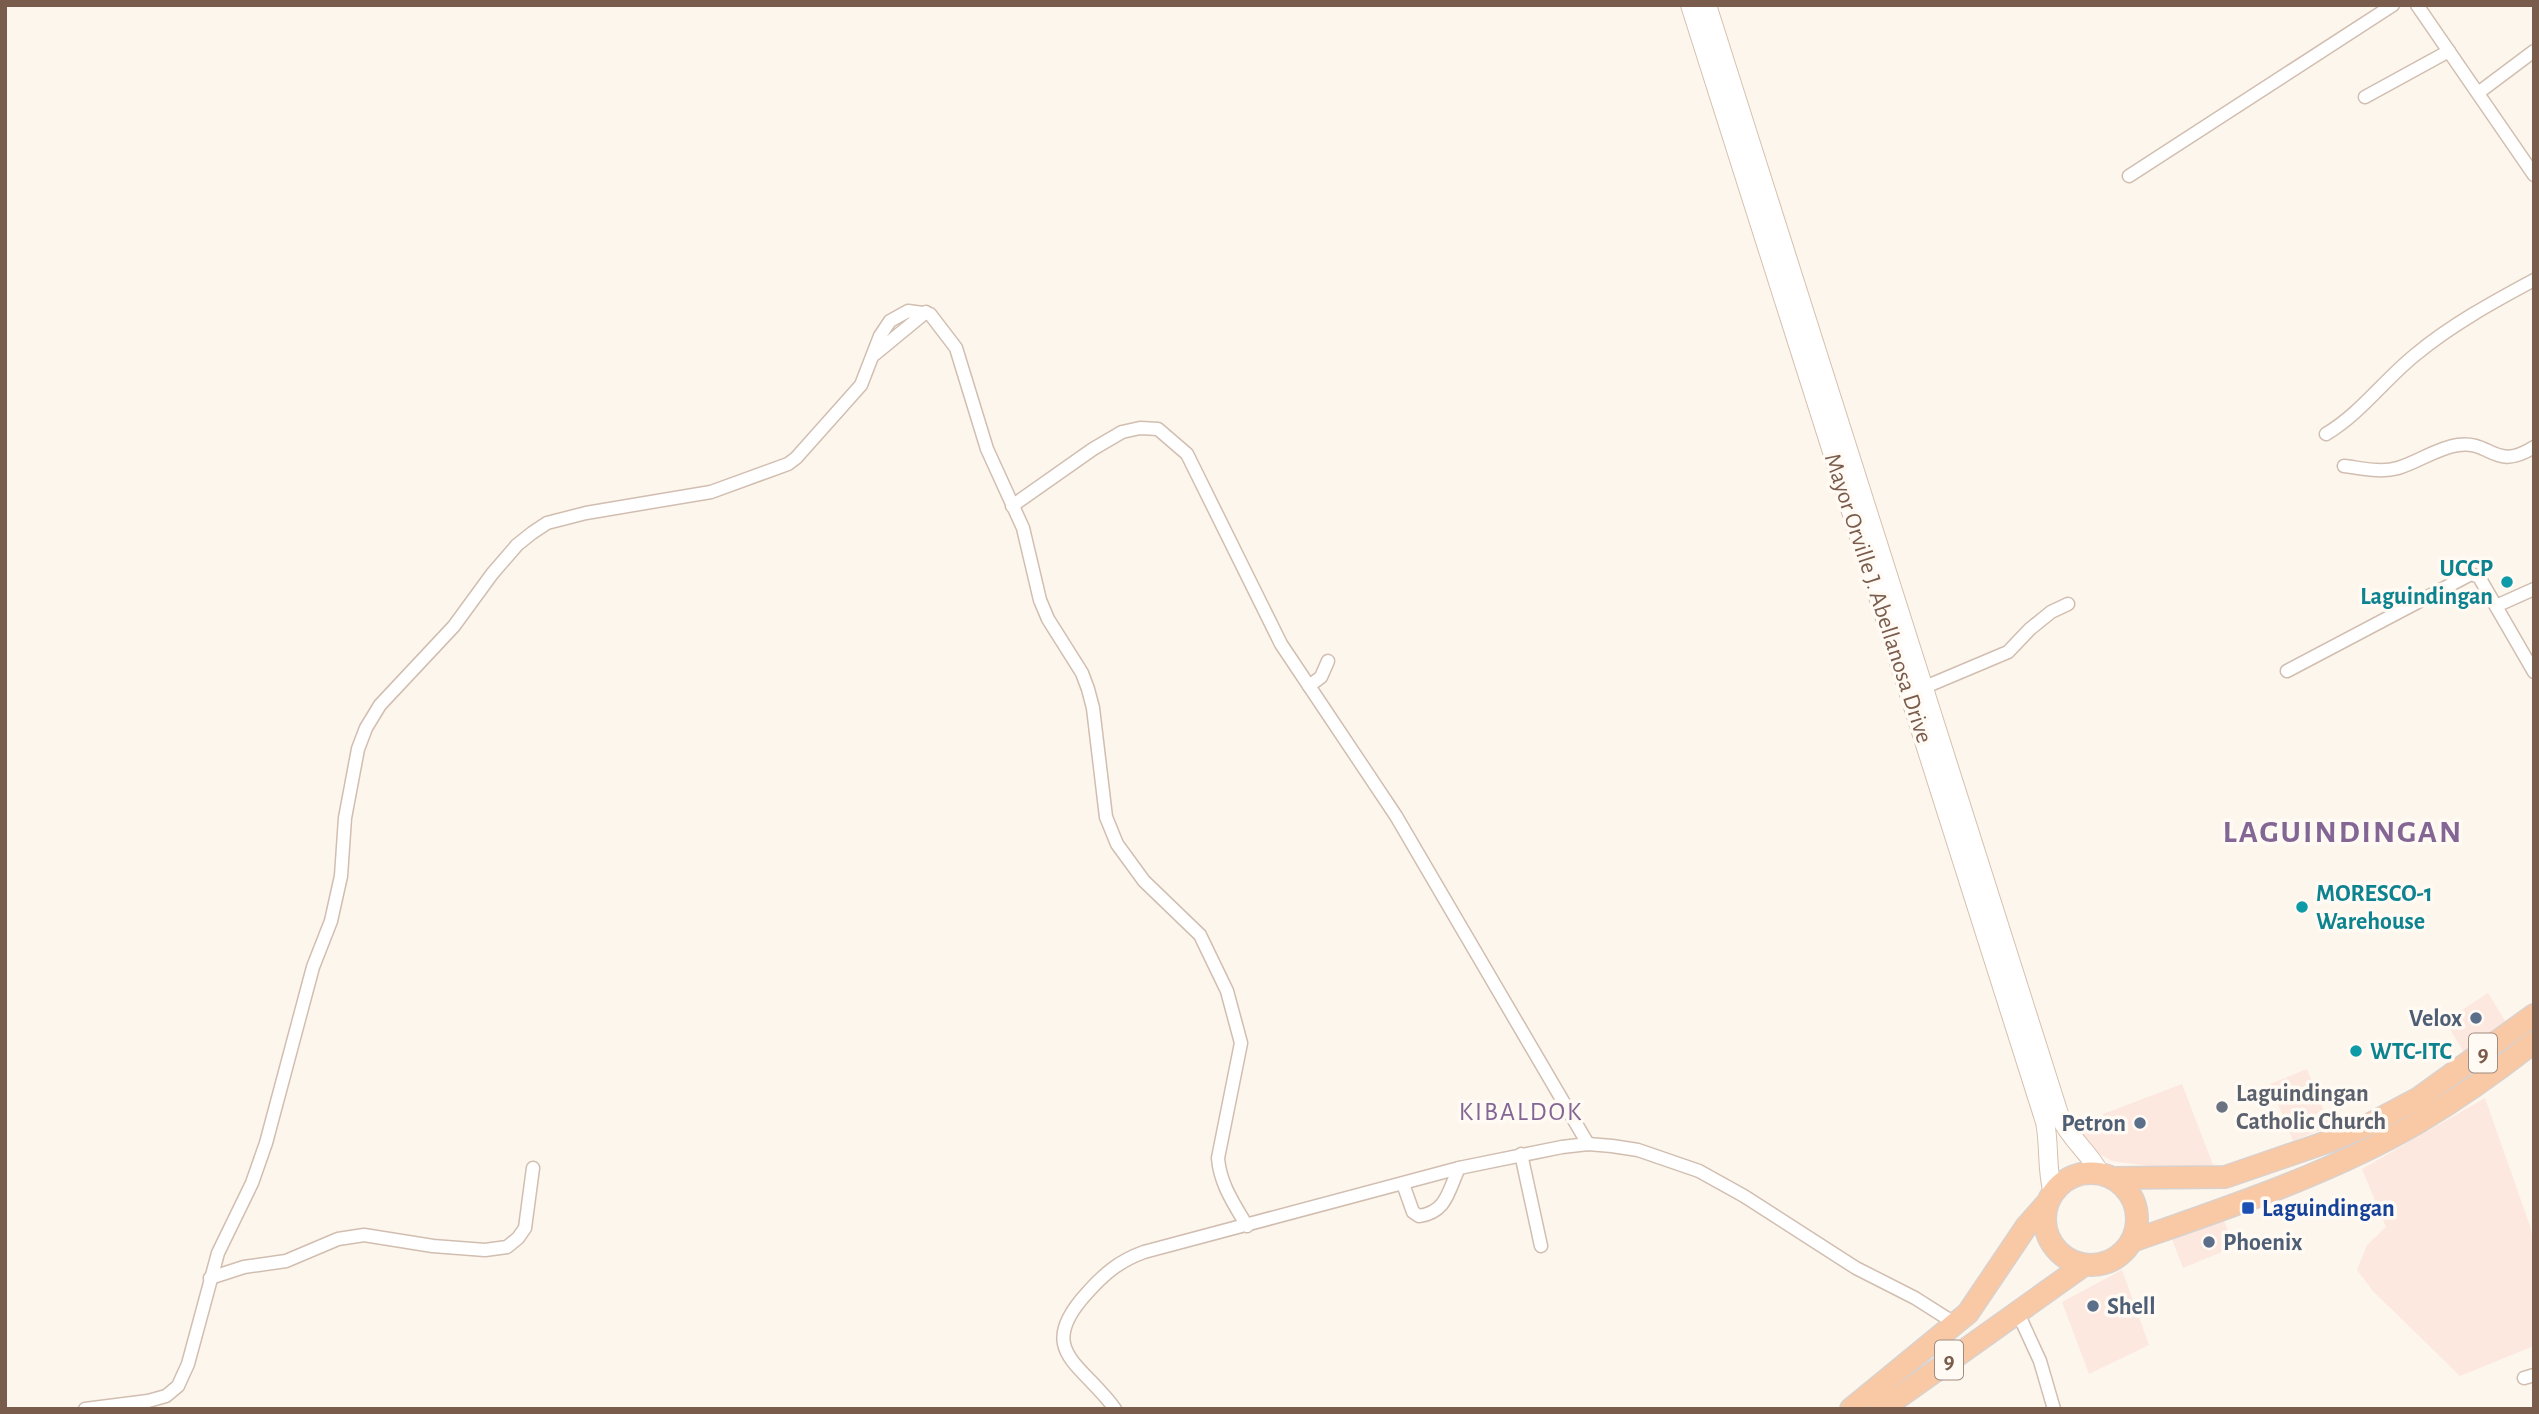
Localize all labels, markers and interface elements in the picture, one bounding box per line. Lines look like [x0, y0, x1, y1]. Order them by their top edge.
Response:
street label: Mayor Orville J. Abellanosa Drive [1820, 451, 1936, 746]
place label: UCCP Laguindingan [2360, 557, 2493, 609]
marker: UCCP Laguindingan [2499, 574, 2515, 590]
district label: LAGUINDINGAN [2223, 816, 2463, 848]
place label: MORESCO-1 Warehouse [2316, 882, 2433, 934]
marker: MORESCO-1 Warehouse [2294, 899, 2310, 915]
place label: Velox [2409, 1007, 2462, 1031]
marker: Velox [2468, 1010, 2484, 1026]
road number: 9 [2469, 1034, 2497, 1072]
place label: WTC-ITC [2370, 1040, 2453, 1064]
marker: WTC-ITC [2348, 1043, 2364, 1059]
place label: Laguindingan Catholic Church [2236, 1082, 2386, 1134]
district label: KIBALDOK [1459, 1099, 1583, 1125]
marker: Laguindingan Catholic Church [2214, 1099, 2230, 1115]
place label: Petron [2061, 1112, 2126, 1136]
marker: Petron [2132, 1115, 2148, 1131]
place label: Laguindingan [2262, 1197, 2395, 1221]
marker: Laguindingan [2240, 1200, 2256, 1216]
place label: Phoenix [2223, 1231, 2302, 1255]
marker: Phoenix [2201, 1234, 2217, 1250]
place label: Shell [2107, 1295, 2155, 1319]
marker: Shell [2085, 1298, 2101, 1314]
road number: 9 [1935, 1340, 1963, 1380]

